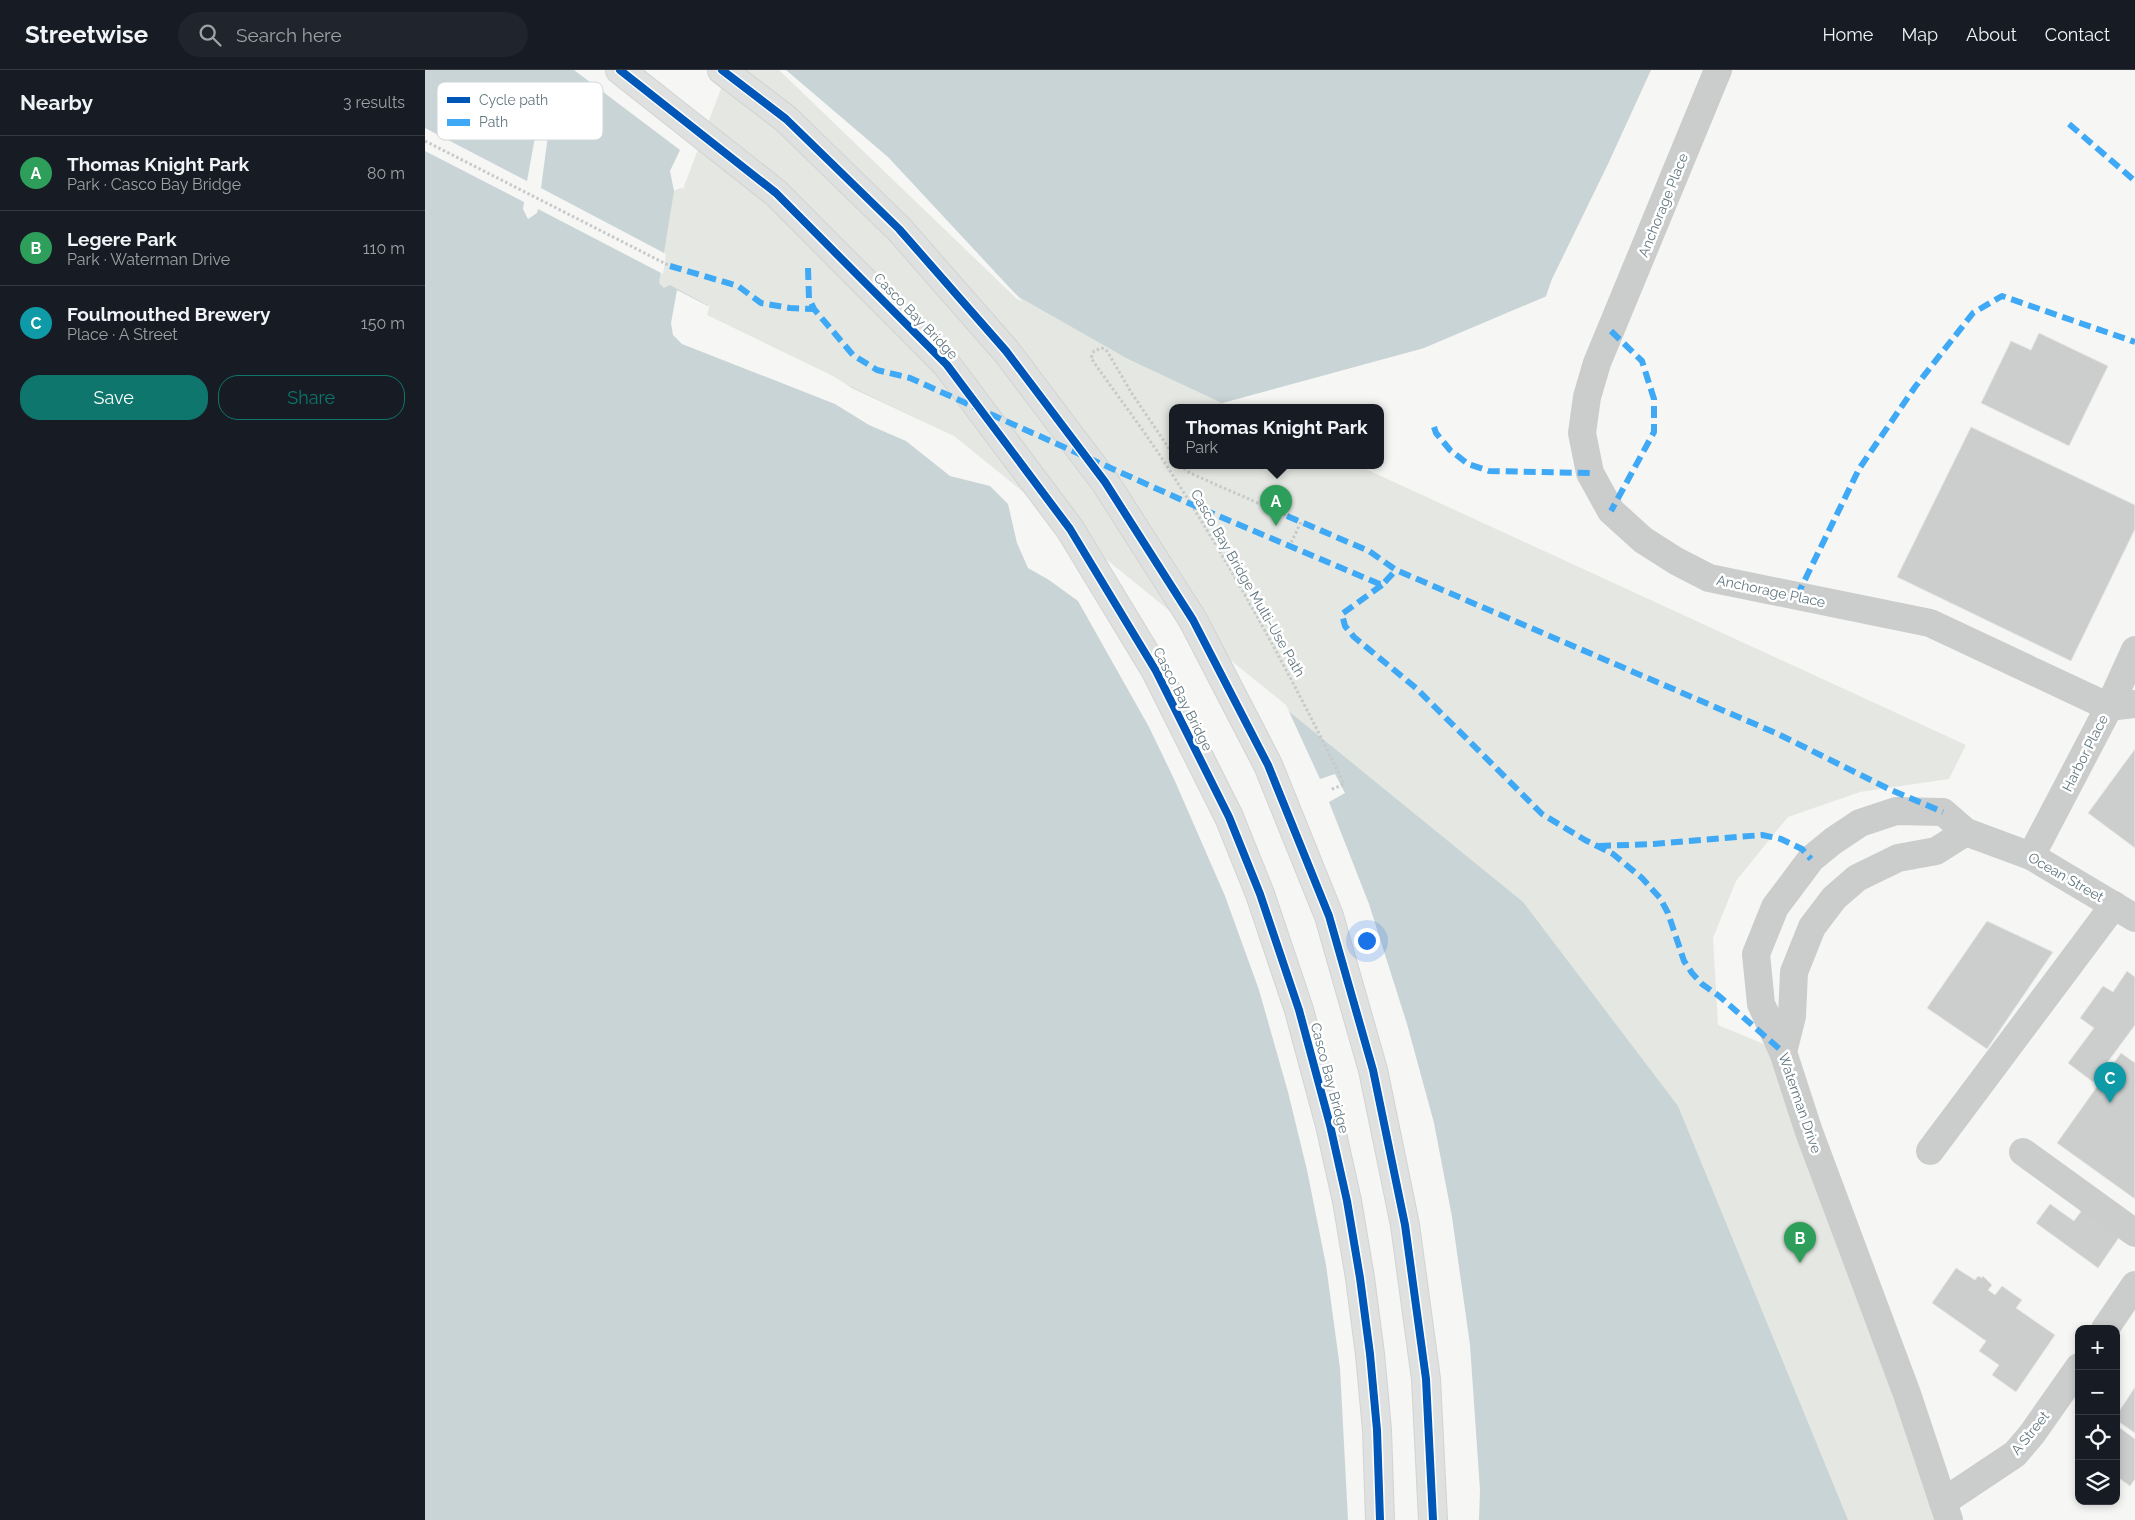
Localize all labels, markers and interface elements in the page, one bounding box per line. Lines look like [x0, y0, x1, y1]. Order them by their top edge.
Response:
search box [178, 12, 528, 57]
text: Streetwise [25, 20, 148, 49]
icon: search [196, 21, 224, 49]
text: Search here [236, 24, 342, 46]
text: Home [1822, 24, 1873, 45]
text: Map [1901, 24, 1938, 45]
text: About [1966, 24, 2017, 45]
text: Contact [2045, 24, 2110, 45]
legend [437, 82, 603, 140]
text: Nearby [20, 90, 93, 115]
text: Cycle path [479, 92, 548, 108]
text: 3 results [343, 93, 405, 112]
text: Path [479, 114, 508, 130]
street label: Anchorage Place [1635, 151, 1691, 259]
text: Thomas Knight Park [67, 153, 249, 175]
text: A [31, 164, 41, 183]
text: 80 m [367, 164, 405, 183]
text: Park · Casco Bay Bridge [67, 175, 241, 194]
text: Legere Park [67, 228, 177, 250]
text: B [31, 239, 41, 258]
text: 110 m [363, 239, 405, 258]
text: Park · Waterman Drive [67, 250, 230, 269]
street label: Casco Bay Bridge [871, 269, 961, 363]
text: Foulmouthed Brewery [67, 303, 271, 325]
text: C [31, 314, 41, 333]
text: 150 m [361, 314, 405, 333]
text: Place · A Street [67, 325, 178, 344]
button: Save [20, 375, 208, 420]
button: Share [218, 375, 405, 420]
popup [1169, 404, 1384, 469]
text: Thomas Knight Park [1185, 416, 1368, 438]
text: Park [1185, 438, 1218, 457]
pin: A [1260, 485, 1292, 526]
street label: Casco Bay Bridge Multi-Use Path [1188, 487, 1308, 679]
street label: Anchorage Place [1715, 572, 1827, 610]
street label: Casco Bay Bridge [1150, 645, 1216, 753]
street label: Harbor Place [2059, 712, 2111, 794]
street label: Ocean Street [2025, 849, 2107, 905]
your location [1354, 928, 1380, 954]
street label: Casco Bay Bridge [1308, 1021, 1352, 1135]
street label: Waterman Drive [1775, 1051, 1825, 1155]
pin: C [2094, 1062, 2126, 1103]
pin: B [1784, 1222, 1816, 1263]
map controls [2075, 1325, 2120, 1505]
button: + [2075, 1325, 2120, 1370]
button: − [2075, 1370, 2120, 1415]
street label: A Street [2008, 1408, 2053, 1458]
button: locate [2075, 1415, 2120, 1460]
button: layers [2075, 1460, 2120, 1505]

